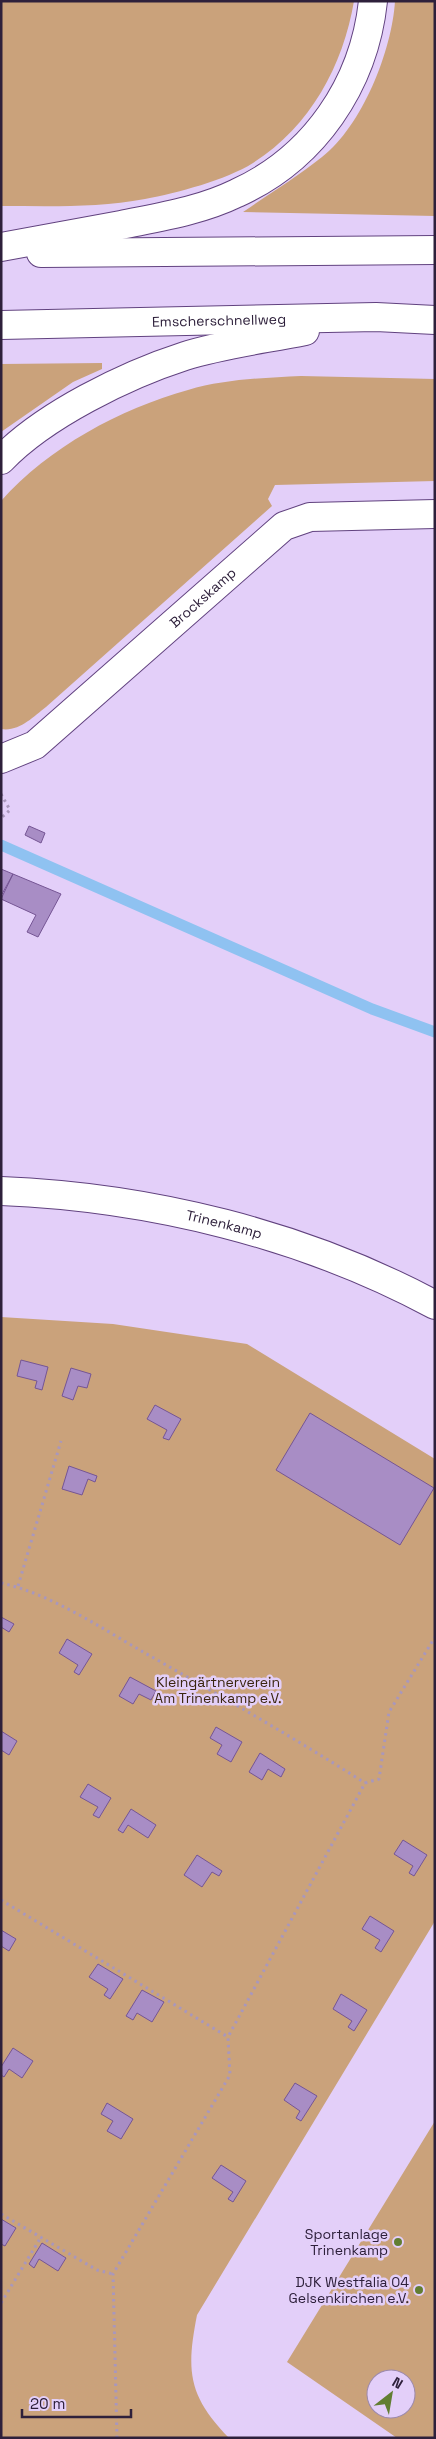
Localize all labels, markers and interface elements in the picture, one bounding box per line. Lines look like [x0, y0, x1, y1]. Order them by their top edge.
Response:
street label: Emscherschnellweg [152, 310, 286, 331]
street label: Brockskamp [166, 564, 240, 632]
street label: Trinenkamp [184, 1206, 264, 1243]
park label: Kleingärtnerverein Am Trinenkamp e.V. [154, 1673, 282, 1707]
place label: Sportanlage Trinenkamp [305, 2225, 388, 2259]
marker: Sportanlage Trinenkamp [392, 2236, 404, 2248]
place label: DJK Westfalia 04 Gelsenkirchen e.V. [289, 2273, 409, 2307]
marker: DJK Westfalia 04 Gelsenkirchen e.V. [413, 2284, 425, 2296]
north arrow [366, 2369, 416, 2419]
text: N [389, 2373, 406, 2393]
scale bar [22, 2386, 131, 2418]
text: 20 m [30, 2394, 65, 2413]

